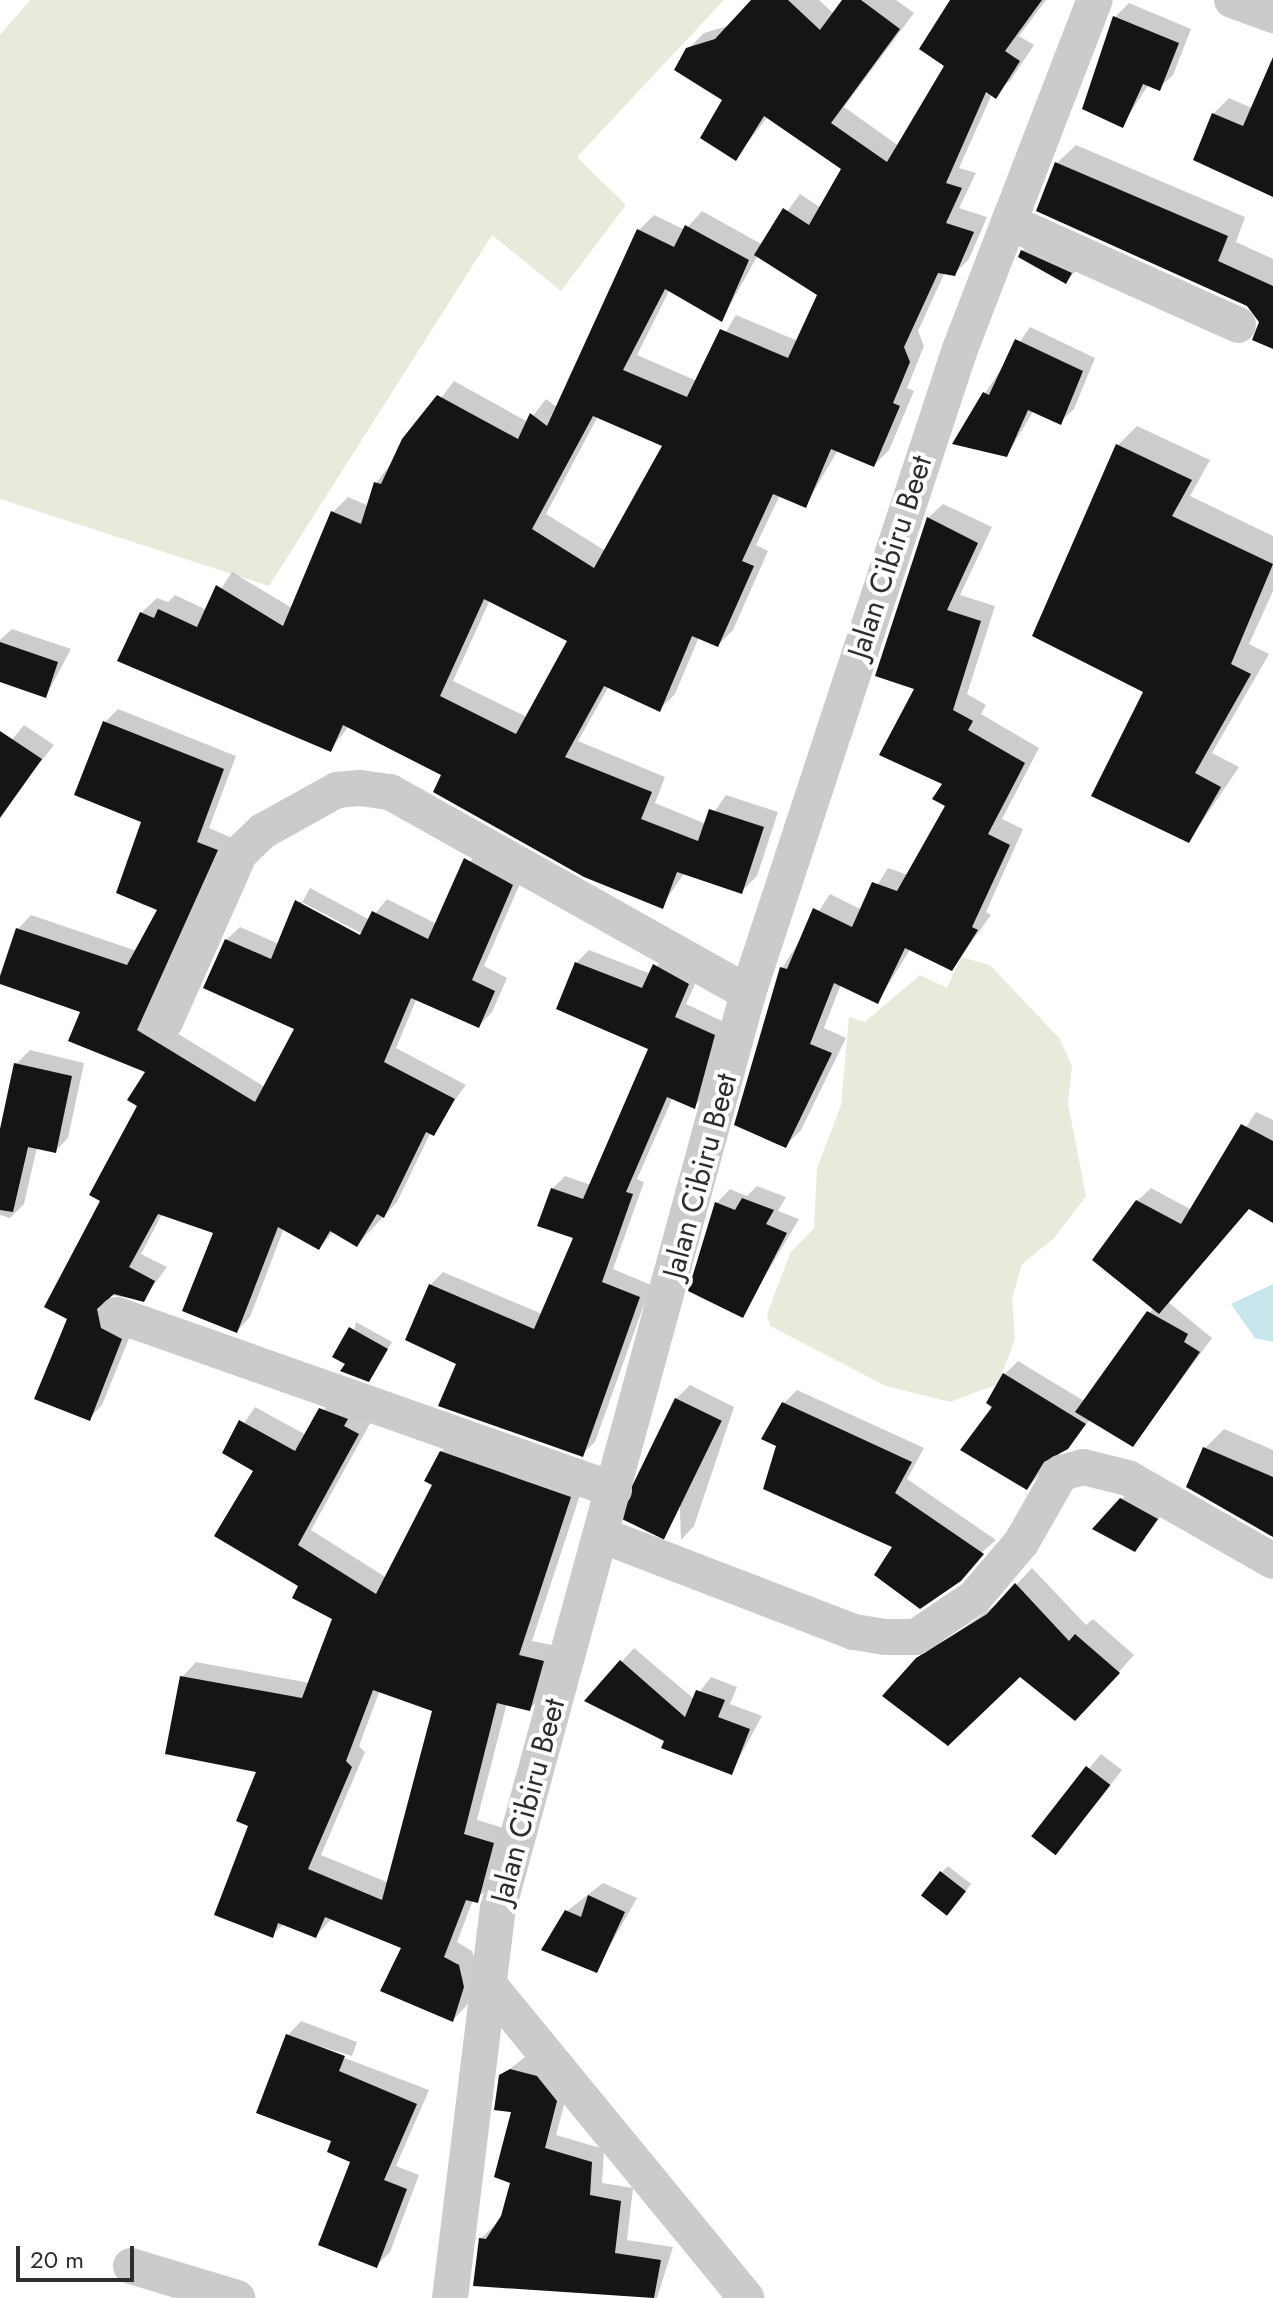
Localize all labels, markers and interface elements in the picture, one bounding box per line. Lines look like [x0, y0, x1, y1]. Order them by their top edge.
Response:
street label: Jalan Cibiru Beet [840, 451, 940, 663]
street label: Jalan Cibiru Beet [655, 1070, 745, 1282]
street label: Jalan Cibiru Beet [483, 1695, 573, 1907]
scale bar [20, 2230, 138, 2280]
text: 20 m [30, 2242, 84, 2277]

